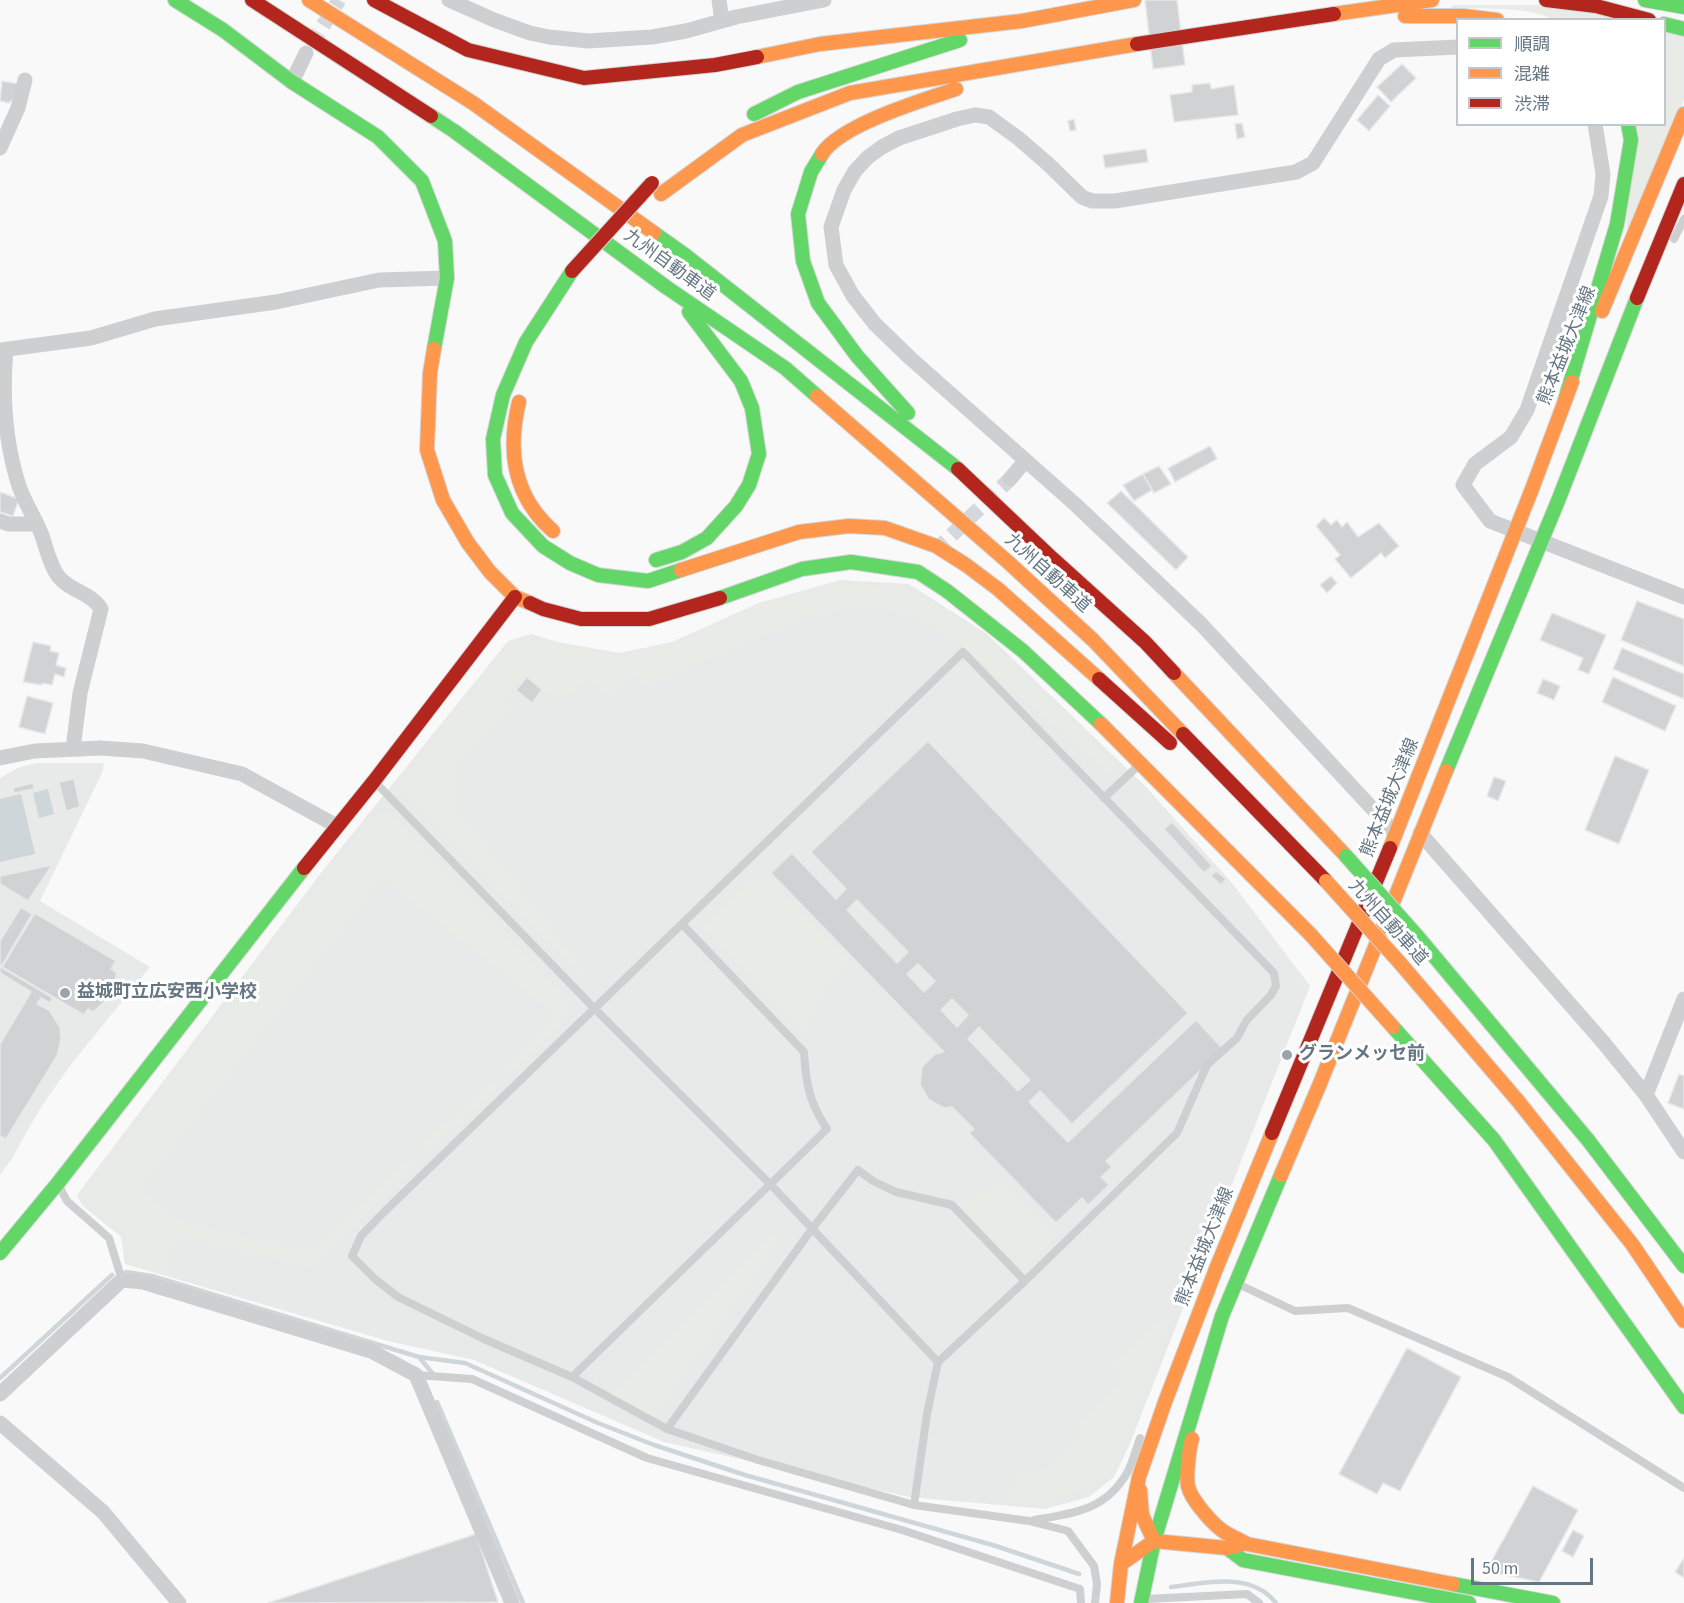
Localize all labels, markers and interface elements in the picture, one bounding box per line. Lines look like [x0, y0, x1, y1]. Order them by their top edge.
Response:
legend [1456, 18, 1666, 126]
text: 順調 [1514, 32, 1550, 57]
text: 混雑 [1514, 62, 1550, 87]
text: 渋滞 [1514, 92, 1550, 117]
street label: 九州自動車道 [619, 226, 719, 306]
street label: 熊本益城大津線 [1534, 284, 1602, 408]
street label: 九州自動車道 [1000, 530, 1094, 618]
street label: 熊本益城大津線 [1357, 736, 1425, 860]
street label: 九州自動車道 [1343, 876, 1431, 970]
place label: 益城町立広安西小学校 [77, 982, 257, 1004]
marker: 益城町立広安西小学校 [58, 986, 72, 1000]
place label: グランメッセ前 [1299, 1044, 1425, 1066]
marker: グランメッセ前 [1280, 1048, 1294, 1062]
street label: 熊本益城大津線 [1172, 1185, 1240, 1309]
scale bar [1474, 1546, 1596, 1584]
text: 50 m [1482, 1556, 1518, 1581]

